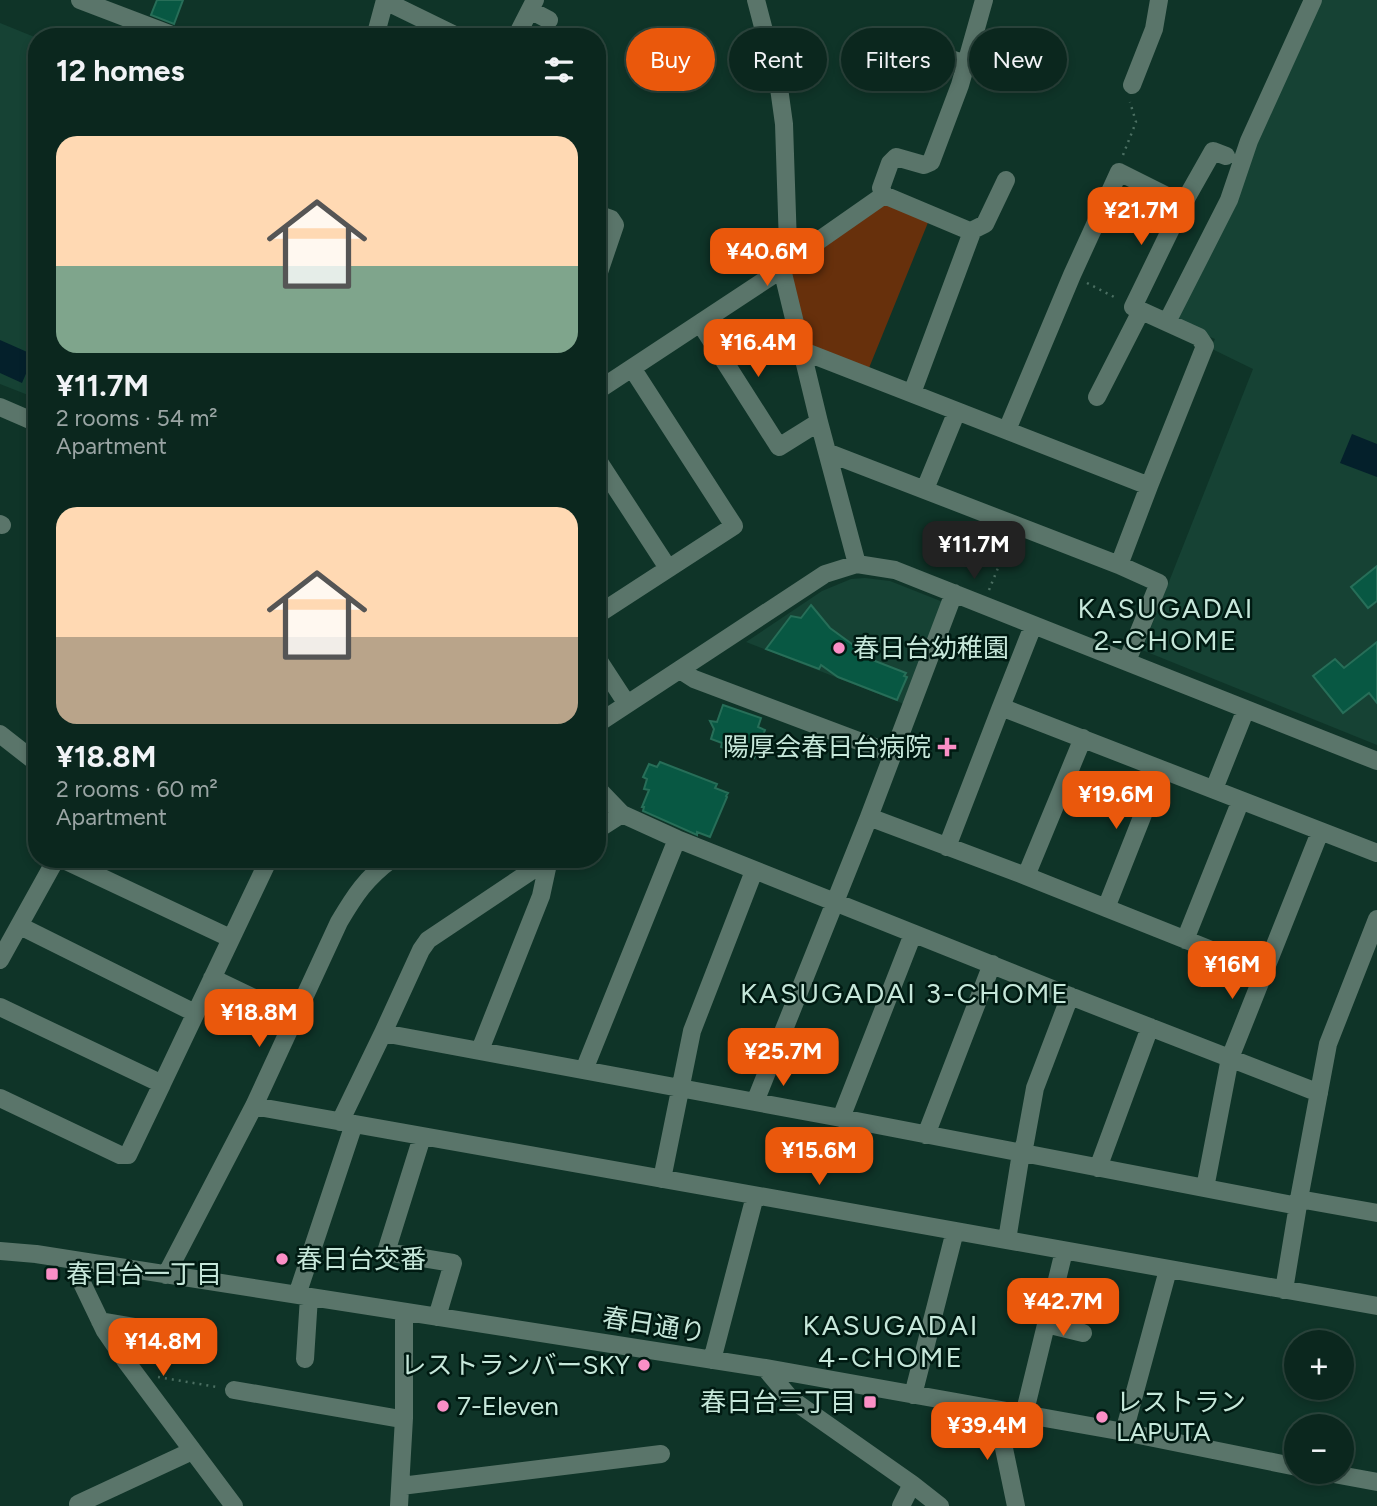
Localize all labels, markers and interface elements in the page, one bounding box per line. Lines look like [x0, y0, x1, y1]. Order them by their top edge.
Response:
chip: Buy [626, 28, 715, 91]
chip: Rent [729, 28, 827, 91]
chip: Filters [841, 28, 955, 91]
chip: New [969, 28, 1067, 91]
icon: filters [540, 51, 578, 89]
text: 12 homes [56, 52, 184, 89]
icon: home [254, 181, 380, 307]
pin: ¥21.7M [1084, 188, 1198, 247]
text: ¥21.7M [1104, 196, 1178, 224]
pin: ¥40.6M [710, 229, 824, 288]
text: ¥40.6M [726, 237, 808, 265]
pin: ¥16.4M [701, 320, 815, 379]
text: ¥16.4M [720, 328, 796, 356]
text: ¥11.7M [56, 367, 149, 404]
text: 2 rooms · 54 m² [56, 404, 218, 432]
text: Apartment [56, 432, 167, 460]
pin: ¥11.7M [917, 522, 1031, 581]
text: ¥11.7M [938, 530, 1010, 558]
icon: home [254, 552, 380, 678]
district label: KASUGADAI 2-CHOME [1078, 591, 1254, 657]
place label: 春日台幼稚園 [853, 632, 1009, 664]
marker: 春日台幼稚園 [831, 640, 847, 656]
place label: 陽厚会春日台病院 [723, 731, 931, 763]
marker: 陽厚会春日台病院 [937, 737, 957, 757]
text: ¥18.8M [56, 738, 156, 775]
pin: ¥19.6M [1059, 772, 1173, 831]
text: 2 rooms · 60 m² [56, 775, 218, 803]
text: ¥19.6M [1078, 780, 1154, 808]
text: Apartment [56, 803, 167, 831]
pin: ¥16M [1191, 942, 1273, 1001]
text: ¥16M [1204, 950, 1260, 978]
district label: KASUGADAI 3-CHOME [740, 976, 1070, 1010]
pin: ¥18.8M [202, 990, 316, 1049]
text: ¥18.8M [221, 998, 297, 1026]
pin: ¥25.7M [726, 1028, 840, 1088]
text: ¥25.7M [744, 1037, 822, 1065]
pin: ¥15.6M [762, 1128, 876, 1187]
text: ¥15.6M [781, 1136, 857, 1164]
place label: 春日台交番 [296, 1243, 426, 1275]
marker: 春日台交番 [274, 1251, 290, 1267]
place label: 春日台一丁目 [66, 1258, 222, 1290]
marker: 春日台一丁目 [44, 1266, 60, 1282]
pin: ¥42.7M [1006, 1278, 1120, 1338]
text: ¥42.7M [1023, 1287, 1103, 1315]
street label: 春日通り [600, 1301, 708, 1349]
district label: KASUGADAI 4-CHOME [803, 1308, 979, 1374]
pin: ¥14.8M [106, 1318, 220, 1378]
text: ¥14.8M [124, 1327, 202, 1355]
map controls [1284, 1330, 1354, 1484]
button: + [1284, 1330, 1354, 1400]
place label: レストランバーSKY [400, 1349, 630, 1381]
marker: レストランバーSKY [636, 1357, 652, 1373]
place label: 春日台三丁目 [700, 1386, 856, 1418]
place label: レストラン LAPUTA [1116, 1386, 1246, 1448]
place label: 7-Eleven [457, 1390, 559, 1422]
marker: 春日台三丁目 [862, 1394, 878, 1410]
marker: 7-Eleven [435, 1398, 451, 1414]
pin: ¥39.4M [930, 1402, 1044, 1462]
marker: レストラン LAPUTA [1094, 1409, 1110, 1425]
text: ¥39.4M [947, 1411, 1027, 1439]
button: − [1284, 1414, 1354, 1484]

